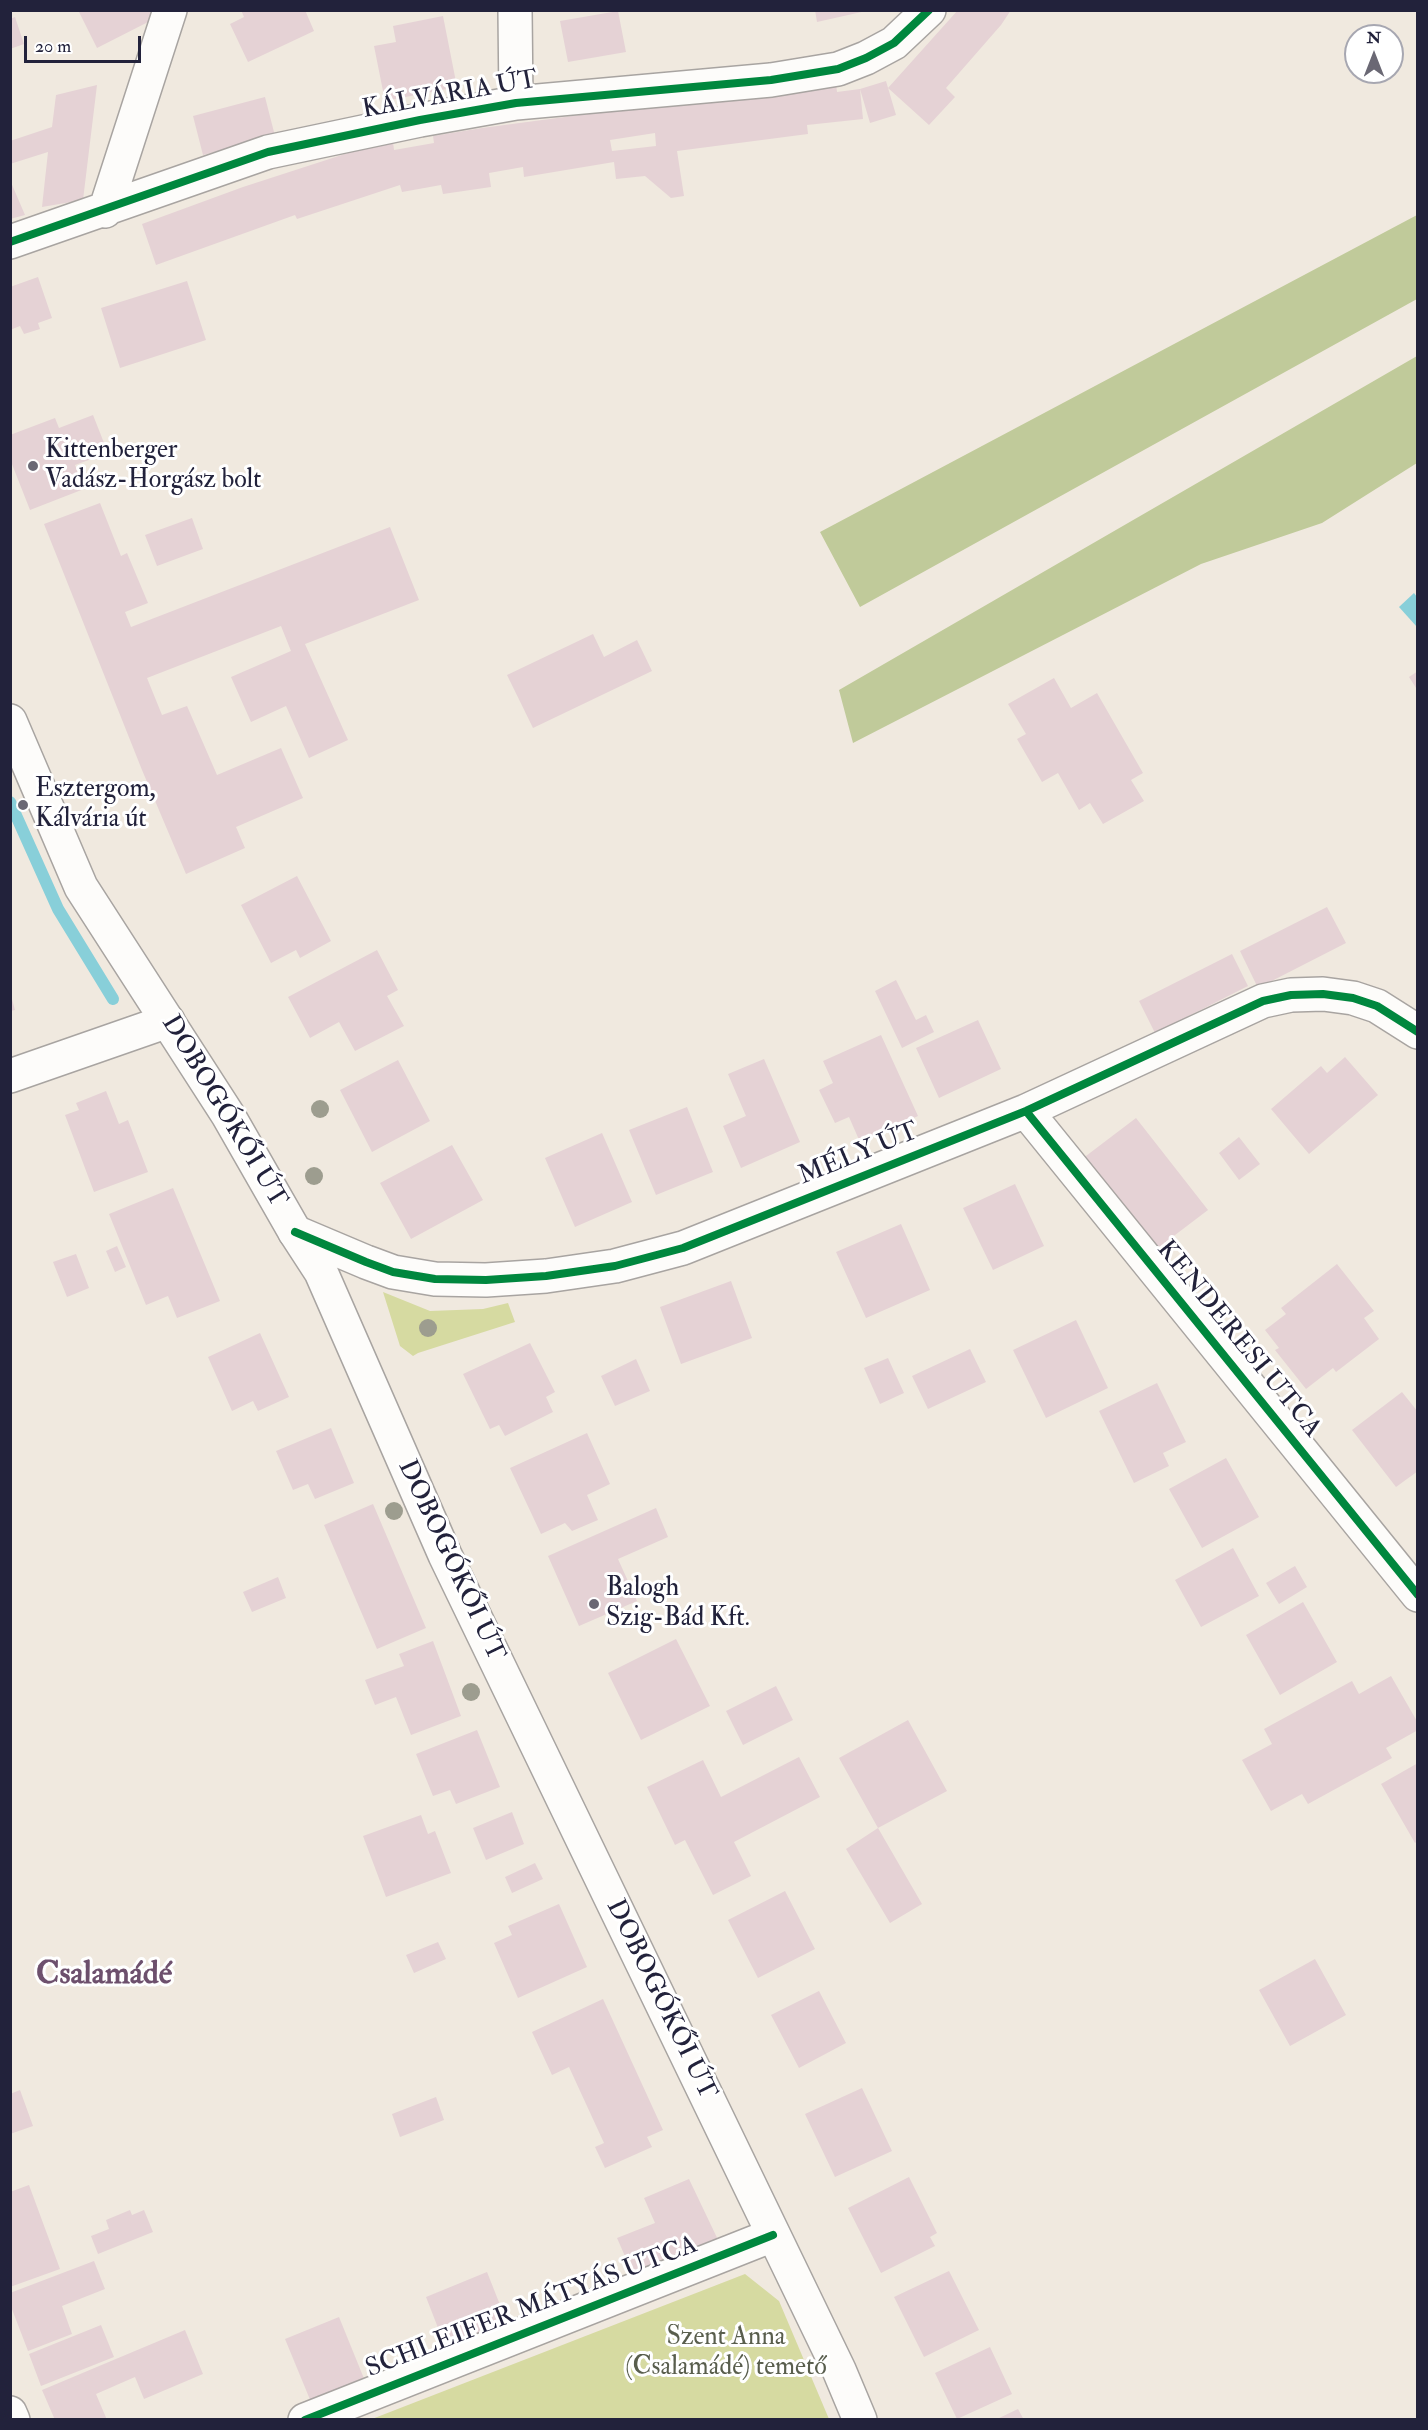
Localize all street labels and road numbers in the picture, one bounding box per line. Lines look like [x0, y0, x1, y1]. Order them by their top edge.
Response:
street label: KÁLVÁRIA ÚT [360, 65, 540, 127]
street label: DOBOGÓKŐI ÚT [153, 1010, 293, 1214]
street label: MÉLY ÚT [795, 1117, 923, 1193]
street label: KENDERESI UTCA [1149, 1235, 1327, 1445]
street label: DOBOGÓKŐI ÚT [390, 1455, 510, 1667]
street label: DOBOGÓKŐI ÚT [598, 1895, 722, 2105]
street label: SCHLEIFER MÁTYÁS UTCA [362, 2230, 702, 2386]

